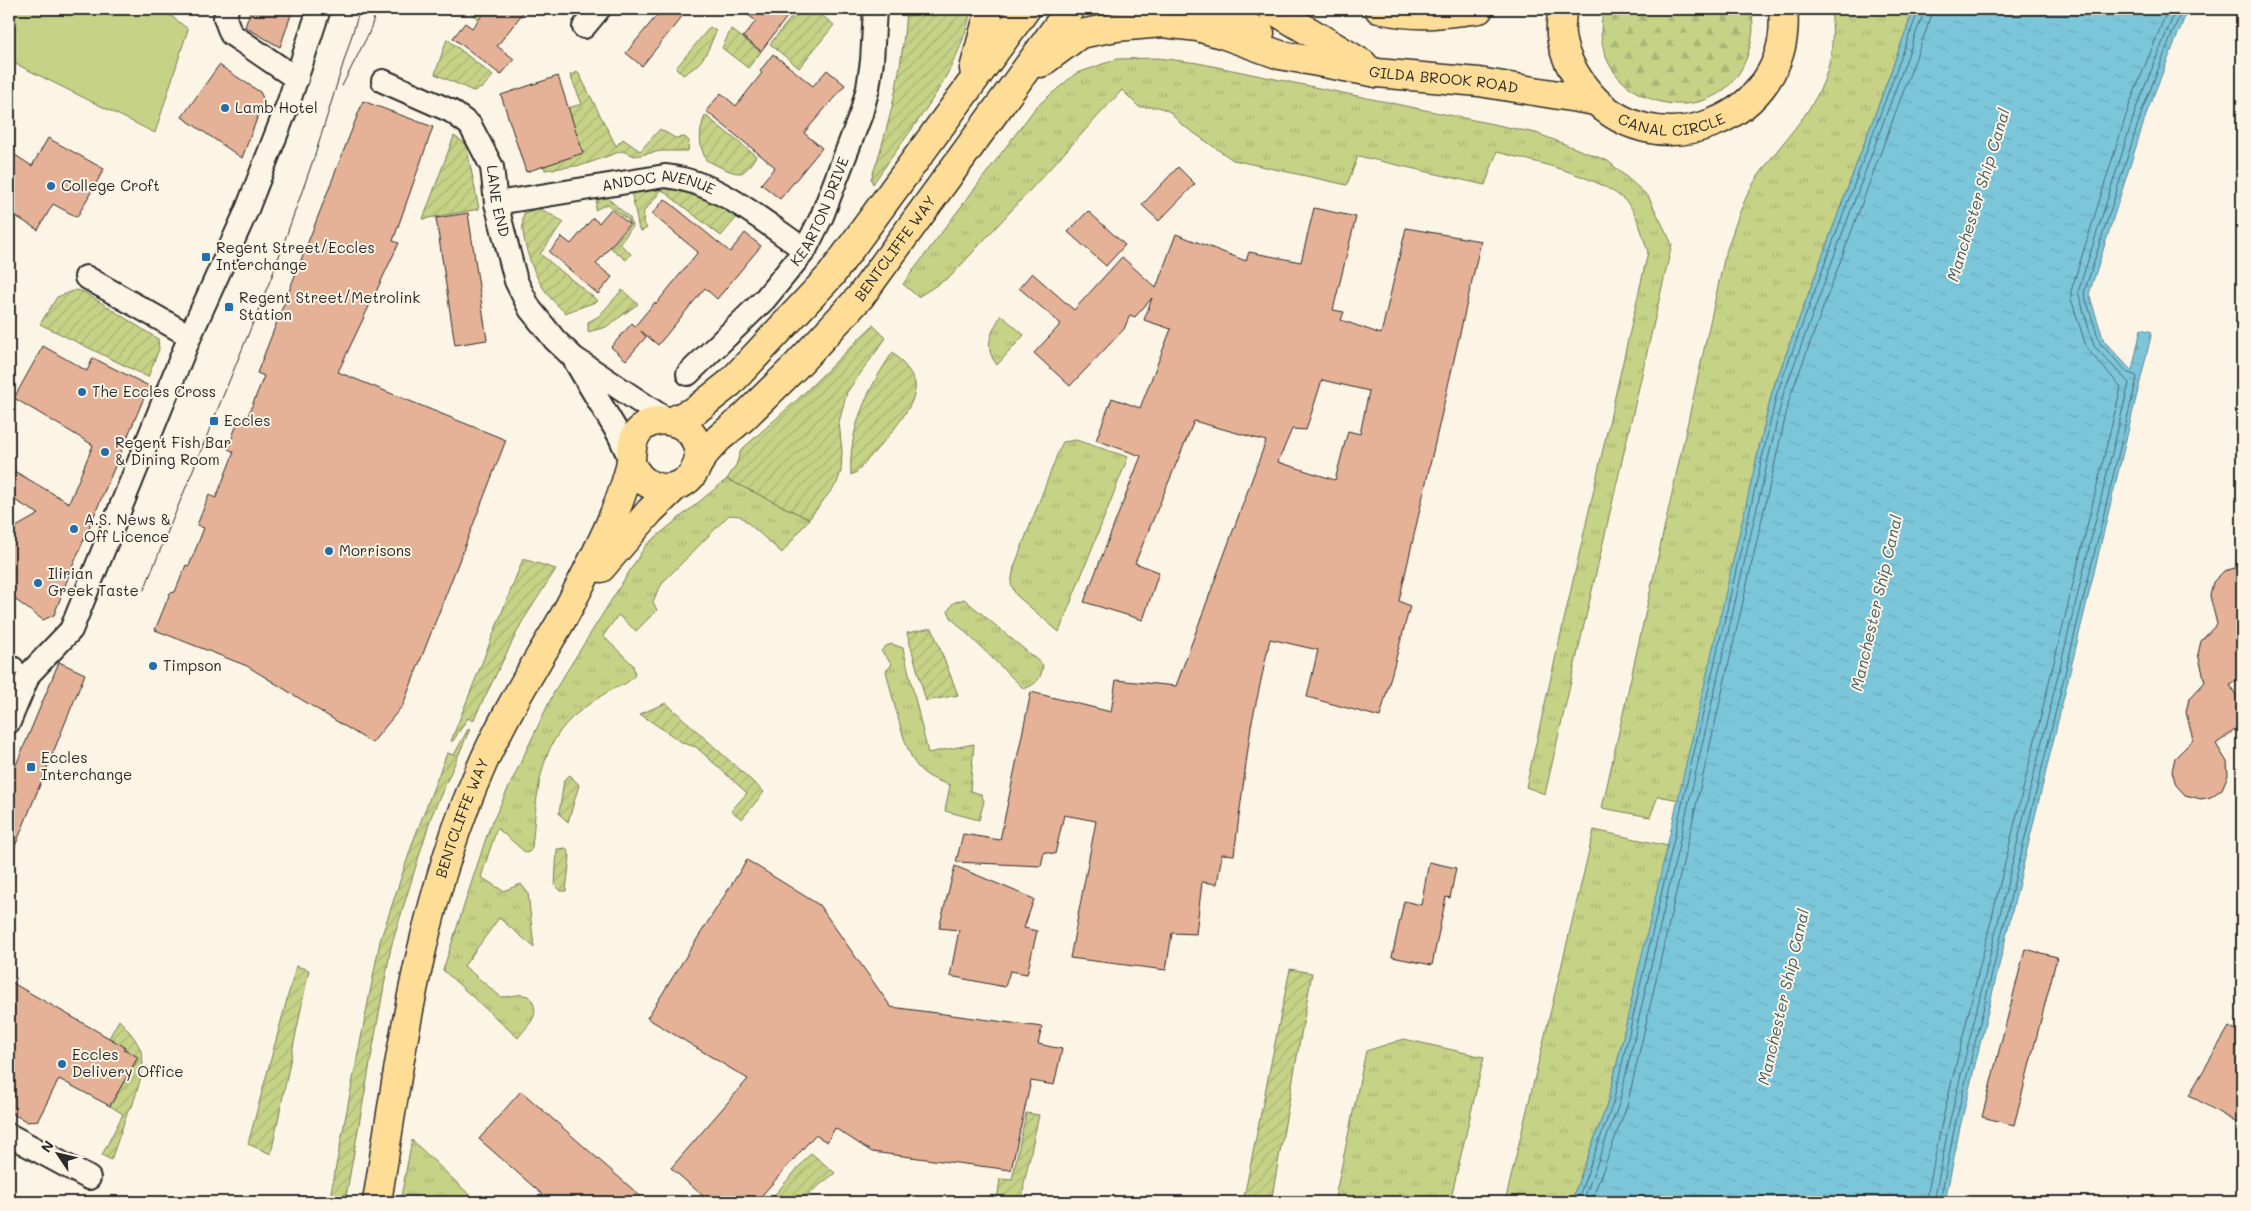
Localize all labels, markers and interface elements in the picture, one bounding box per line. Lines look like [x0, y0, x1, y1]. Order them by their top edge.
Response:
street label: GILDA BROOK ROAD [1367, 60, 1520, 97]
place label: Lamb Hotel [235, 97, 318, 117]
marker: Lamb Hotel [219, 102, 231, 114]
water label: Manchester Ship Canal [1941, 106, 2014, 284]
street label: CANAL CIRCLE [1615, 108, 1728, 140]
street label: KEARTON DRIVE [785, 153, 853, 270]
street label: LANE END [483, 164, 515, 239]
street label: ANDOC AVENUE [600, 164, 719, 199]
place label: College Croft [61, 175, 160, 195]
marker: College Croft [45, 180, 57, 192]
street label: BENTCLIFFE WAY [849, 191, 940, 305]
place label: Regent Street/Eccles Interchange [216, 237, 375, 274]
marker: Regent Street/Eccles Interchange [200, 251, 212, 263]
place label: Regent Street/Metrolink Station [239, 287, 420, 324]
marker: Regent Street/Metrolink Station [223, 301, 235, 313]
place label: The Eccles Cross [92, 381, 216, 401]
marker: The Eccles Cross [76, 386, 88, 398]
place label: Eccles [224, 410, 271, 430]
marker: Eccles [208, 415, 220, 427]
place label: Regent Fish Bar & Dining Room [115, 432, 231, 469]
marker: Regent Fish Bar & Dining Room [99, 446, 111, 458]
place label: A.S. News & Off Licence [84, 509, 171, 546]
water label: Manchester Ship Canal [1845, 513, 1906, 693]
marker: A.S. News & Off Licence [68, 523, 80, 535]
place label: Morrisons [339, 540, 411, 560]
marker: Morrisons [323, 545, 335, 557]
place label: Ilirian Greek Taste [48, 563, 139, 600]
marker: Ilirian Greek Taste [32, 577, 44, 589]
place label: Timpson [163, 655, 222, 675]
marker: Timpson [147, 660, 159, 672]
place label: Eccles Interchange [41, 747, 132, 784]
street label: BENTCLIFFE WAY [430, 755, 493, 880]
marker: Eccles Interchange [25, 761, 37, 773]
water label: Manchester Ship Canal [1752, 907, 1813, 1087]
place label: Eccles Delivery Office [72, 1044, 184, 1081]
marker: Eccles Delivery Office [56, 1058, 68, 1070]
north arrow [32, 1128, 82, 1178]
text: N [36, 1136, 58, 1156]

